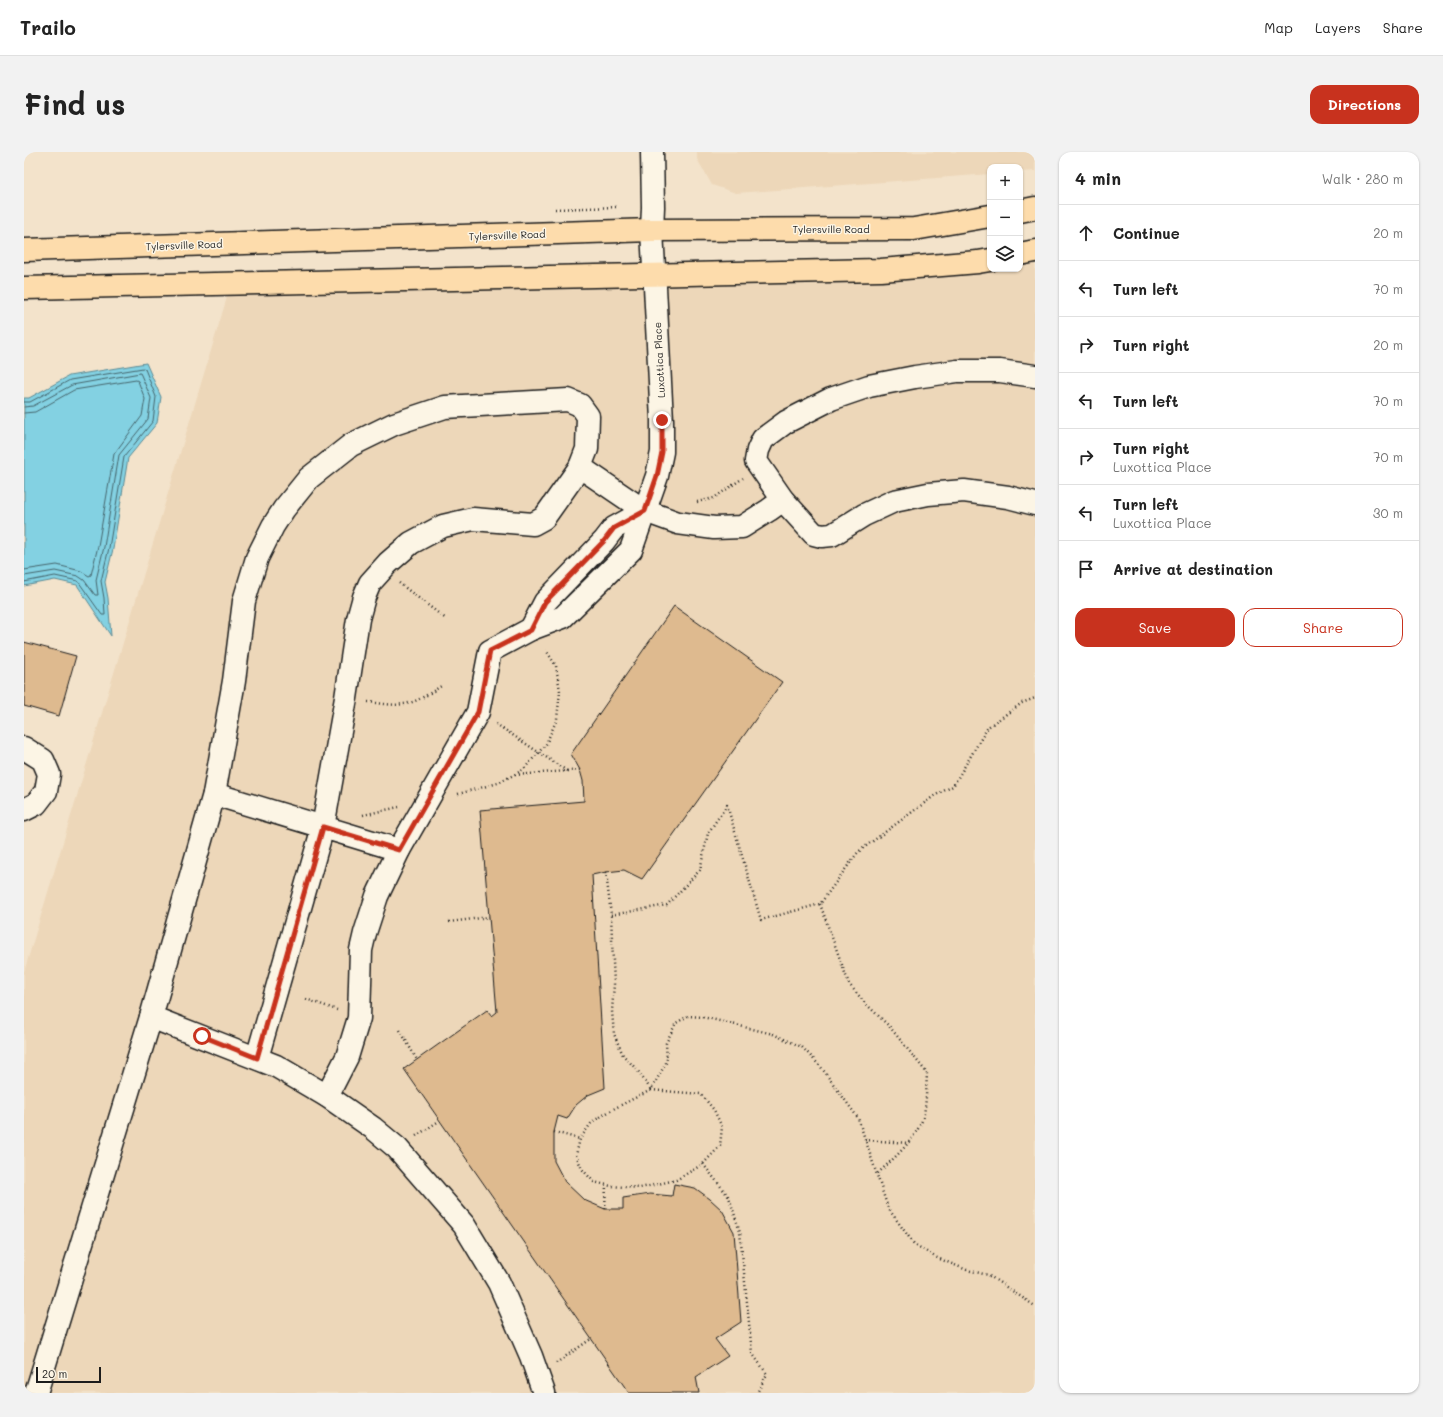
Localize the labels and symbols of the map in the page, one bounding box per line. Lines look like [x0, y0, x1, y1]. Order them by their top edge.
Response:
street label: Tylersville Road [792, 222, 870, 236]
street label: Tylersville Road [468, 227, 546, 243]
street label: Tylersville Road [145, 237, 223, 253]
street label: Luxottica Place [650, 322, 668, 398]
route end [653, 411, 671, 429]
route start [193, 1027, 211, 1045]
scale bar [36, 1365, 101, 1384]

